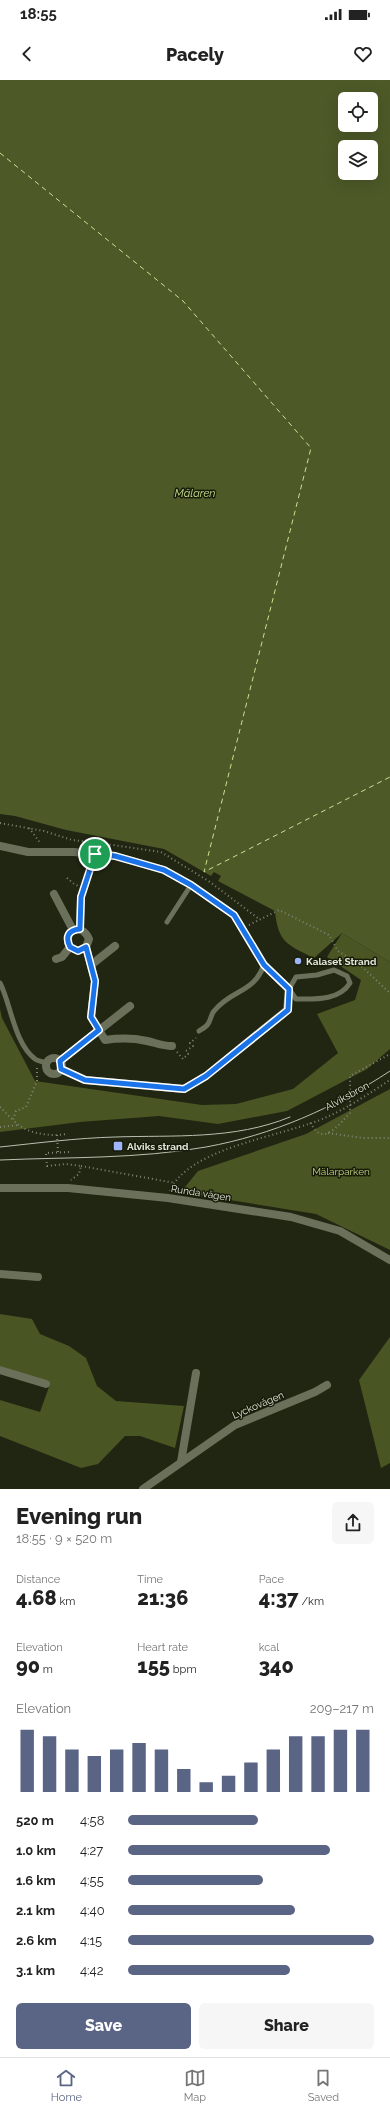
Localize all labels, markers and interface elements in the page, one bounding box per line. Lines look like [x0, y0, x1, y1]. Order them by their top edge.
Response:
text: 18:55 [20, 5, 57, 23]
icon: back [16, 43, 38, 65]
icon: heart [352, 43, 374, 65]
text: Pacely [166, 44, 224, 65]
map controls [338, 92, 378, 180]
button: locate [338, 92, 378, 132]
button: layers [338, 140, 378, 180]
water label: Mälaren [175, 487, 215, 500]
pin [78, 837, 112, 871]
icon: arrive [84, 843, 106, 865]
marker: Kalaset Strand [293, 956, 303, 966]
place label: Kalaset Strand [306, 956, 377, 967]
street label: Alviksbron [323, 1079, 371, 1113]
marker: Alviks strand [112, 1140, 124, 1152]
place label: Alviks strand [127, 1141, 189, 1152]
park label: Mälarparken [312, 1166, 370, 1177]
street label: Runda vägen [170, 1183, 232, 1203]
street label: Lyckovägen [230, 1389, 286, 1421]
button: share [332, 1502, 374, 1544]
text: Evening run [16, 1503, 142, 1529]
text: 18:55 · 9 × 520 m [16, 1531, 112, 1546]
text: Distance [16, 1573, 60, 1586]
text: Time [137, 1573, 163, 1586]
text: Pace [259, 1573, 284, 1586]
text: 4.68 [16, 1586, 57, 1610]
text: 21:36 [137, 1586, 188, 1610]
text: 4:37 [259, 1586, 299, 1610]
text: km [57, 1595, 75, 1608]
text: /km [299, 1595, 324, 1608]
text: Elevation [16, 1641, 63, 1654]
text: Heart rate [137, 1641, 188, 1654]
text: kcal [259, 1641, 279, 1654]
text: 90 [16, 1654, 40, 1678]
text: 155 [137, 1654, 170, 1678]
text: 340 [259, 1654, 294, 1678]
text: m [40, 1663, 53, 1676]
text: bpm [170, 1663, 197, 1676]
text: Elevation [16, 1701, 71, 1716]
text: 209–217 m [310, 1701, 374, 1716]
text: 520 m [16, 1813, 54, 1828]
text: 4:58 [80, 1813, 104, 1828]
text: 1.0 km [16, 1843, 56, 1858]
text: 4:27 [80, 1843, 103, 1858]
text: 1.6 km [16, 1873, 56, 1888]
text: 4:55 [80, 1873, 104, 1888]
text: 2.1 km [16, 1903, 55, 1918]
text: 4:40 [80, 1903, 105, 1918]
text: 2.6 km [16, 1933, 57, 1948]
text: 4:15 [80, 1933, 102, 1948]
text: 3.1 km [16, 1963, 55, 1978]
text: 4:42 [80, 1963, 103, 1978]
button: Save [16, 2003, 191, 2049]
button: Share [199, 2003, 374, 2049]
tab: Home [51, 2067, 82, 2104]
tab: Map [184, 2067, 206, 2104]
tab: Saved [308, 2067, 339, 2104]

